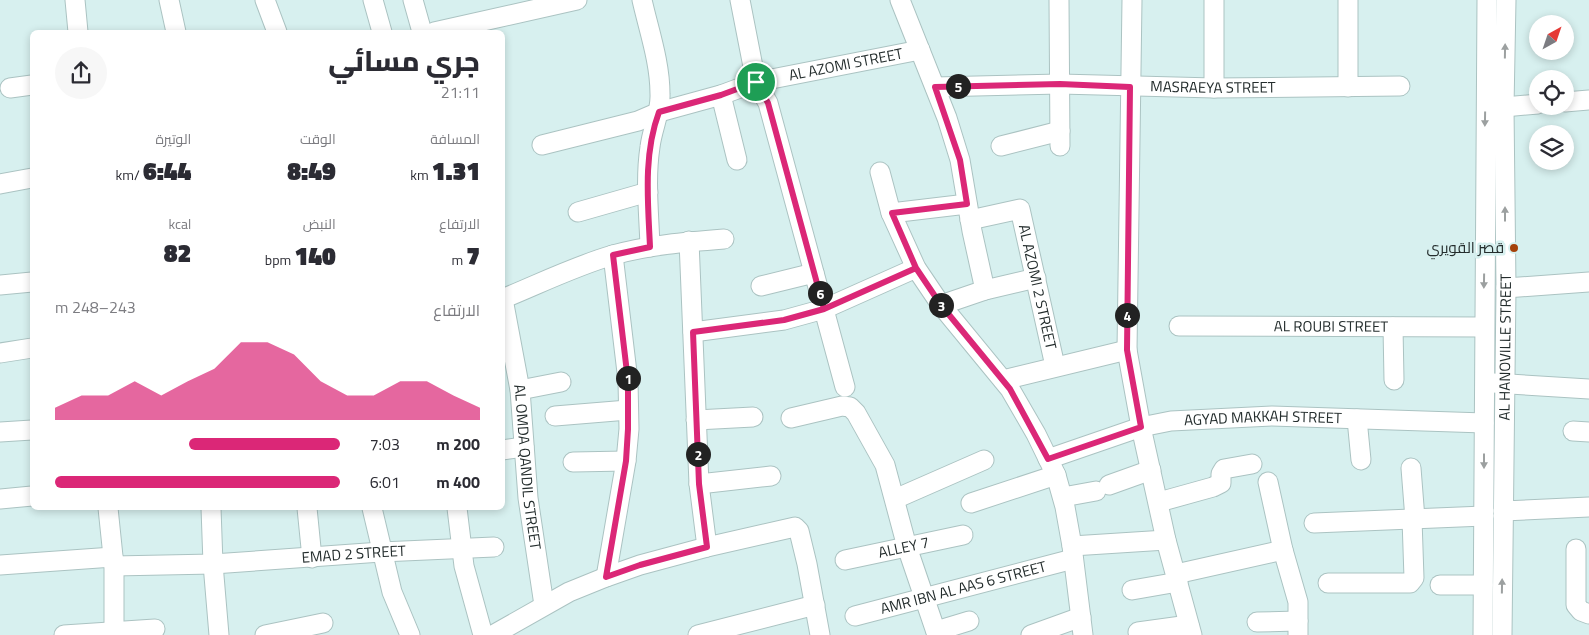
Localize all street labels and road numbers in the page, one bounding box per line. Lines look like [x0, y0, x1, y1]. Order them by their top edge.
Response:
street label: AL AZOMI STREET [787, 42, 905, 86]
street label: MASRAEYA STREET [1150, 74, 1276, 99]
street label: AL AZOMI 2 STREET [1013, 222, 1063, 352]
street label: AL HANOVILLE STREET [1492, 273, 1517, 420]
street label: AL ROUBI STREET [1274, 314, 1388, 338]
street label: AL OMDA QANDIL STREET [508, 382, 548, 551]
street label: AGYAD MAKKAH STREET [1183, 404, 1342, 431]
street label: ALLEY 7 [876, 530, 931, 564]
street label: EMAD 2 STREET [301, 539, 406, 569]
street label: AMR IBN AL AAS 6 STREET [878, 554, 1049, 620]

